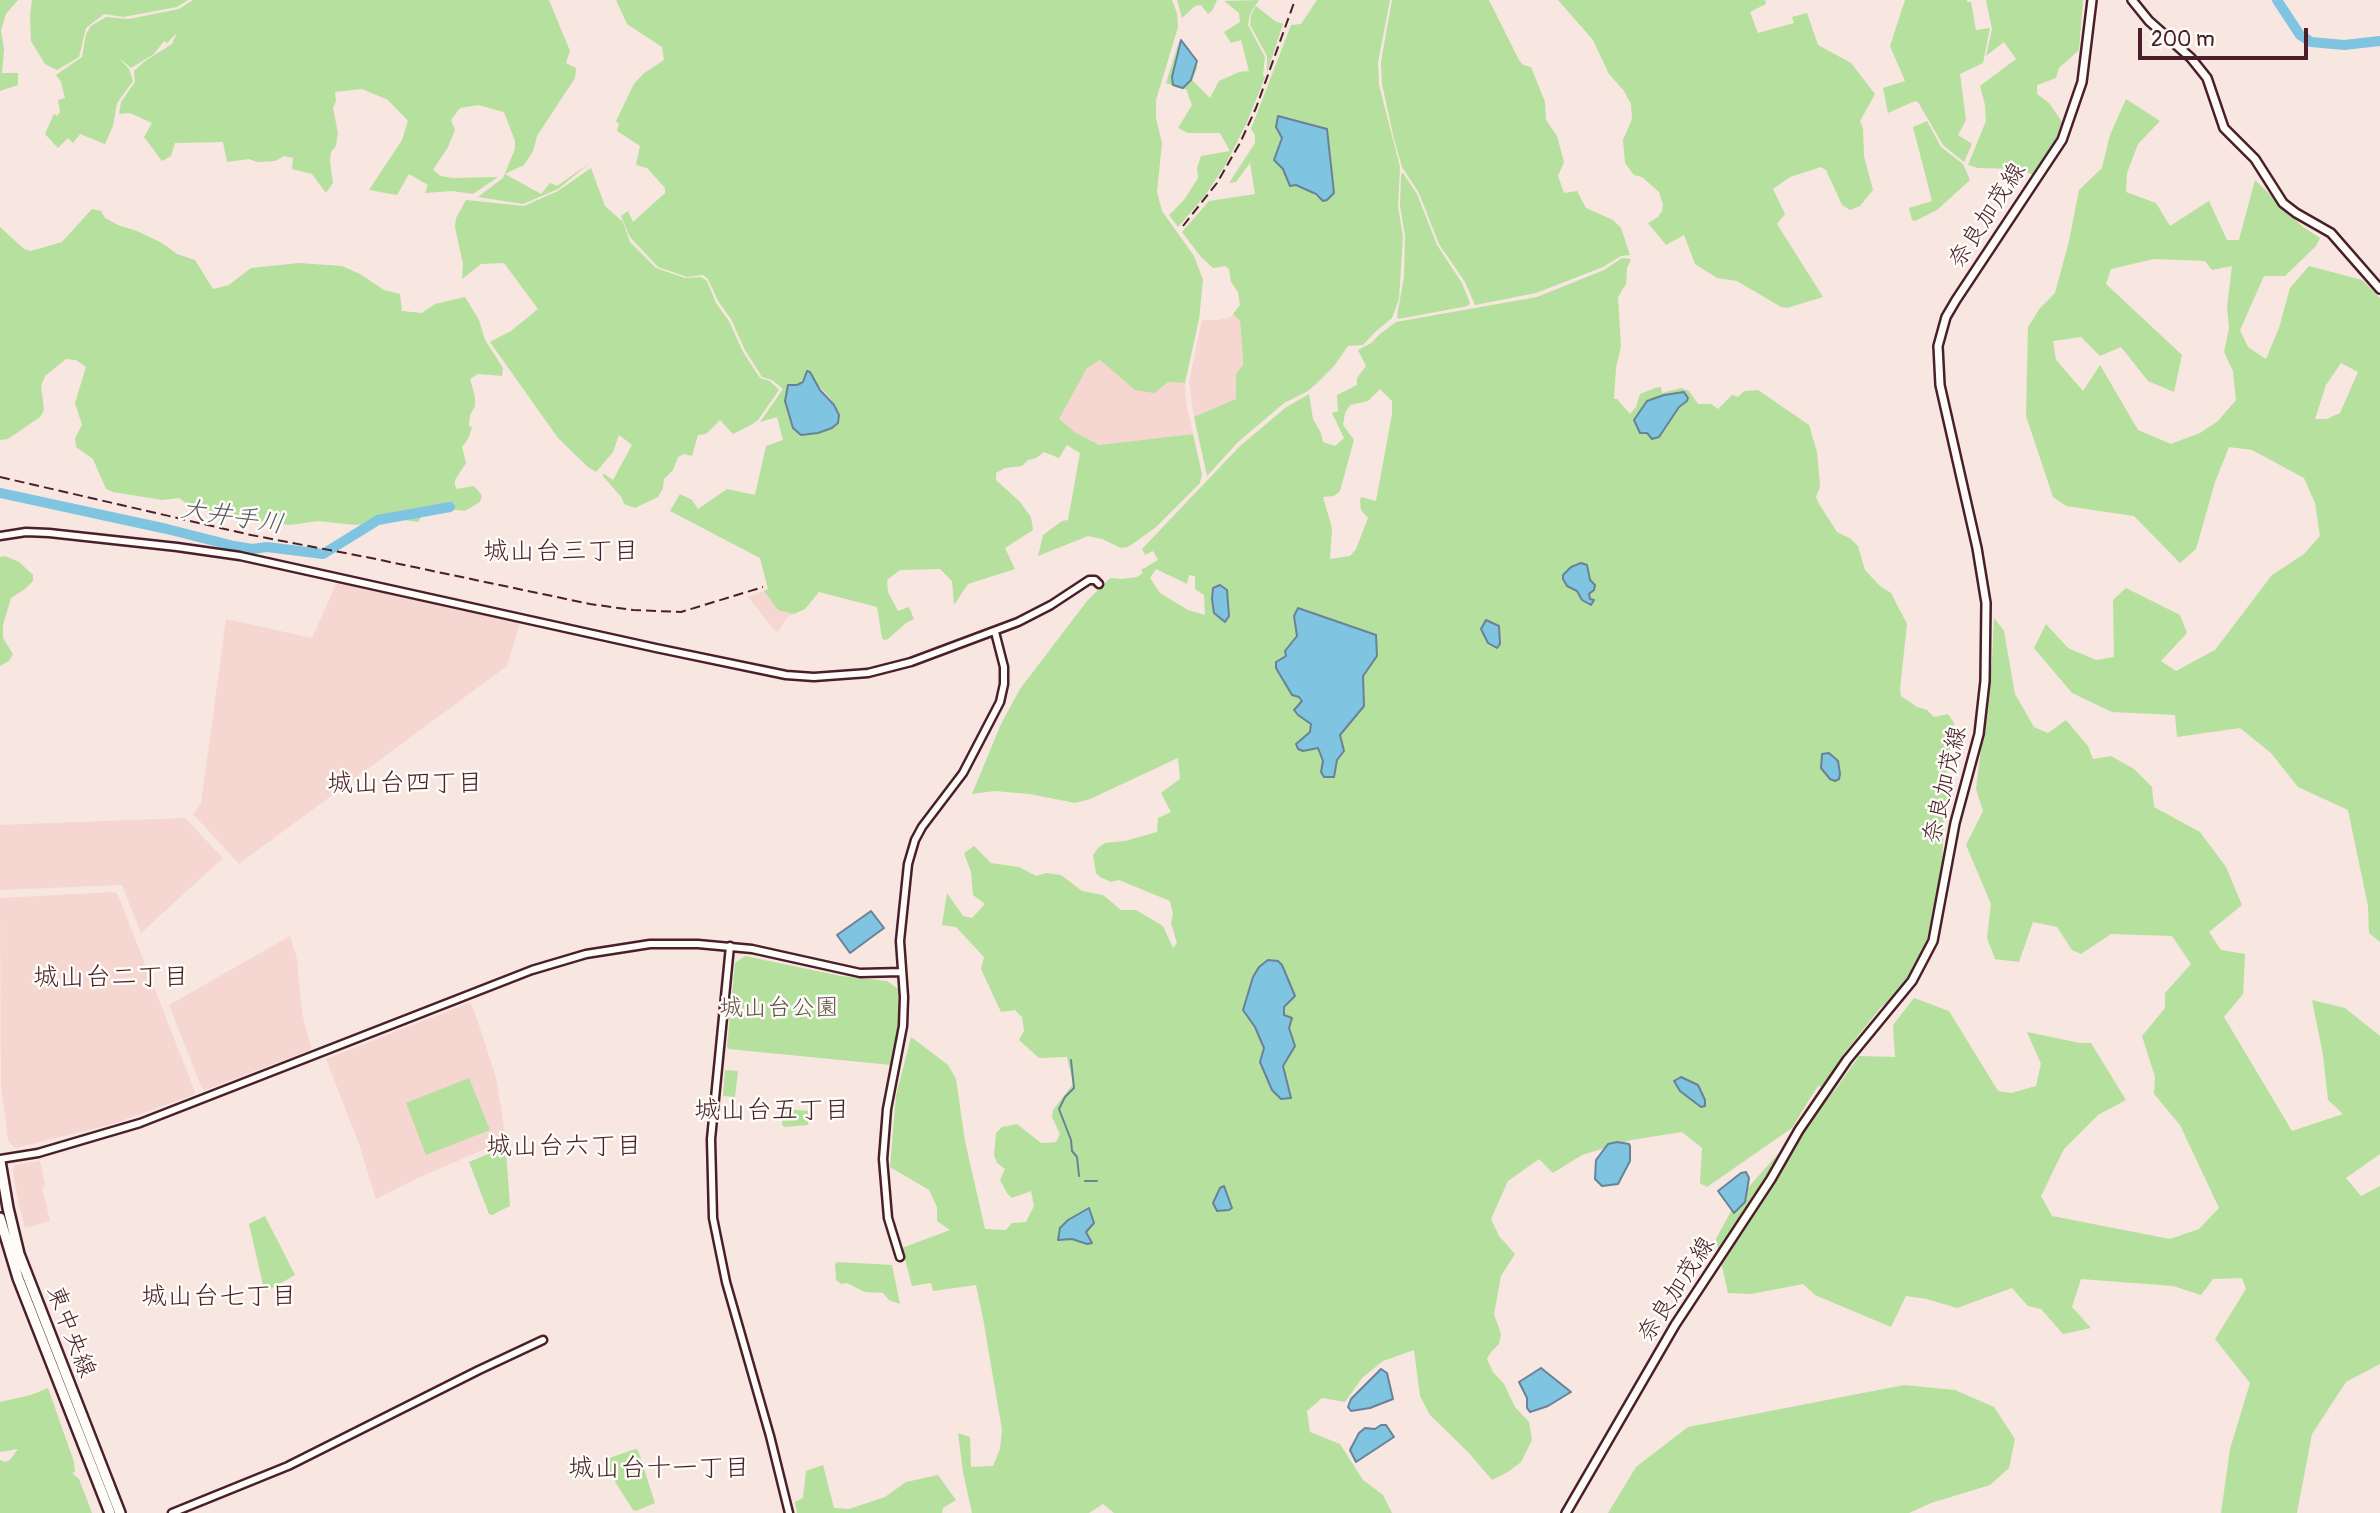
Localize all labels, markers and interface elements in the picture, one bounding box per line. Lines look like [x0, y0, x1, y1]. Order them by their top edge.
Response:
scale bar [2142, 14, 2312, 58]
text: 200 m [2151, 26, 2215, 53]
street label: 奈良加茂線 [1943, 158, 2033, 274]
water label: 大井手川 [178, 494, 286, 542]
district label: 城山台三丁目 [483, 536, 639, 568]
street label: 奈良加茂線 [1918, 723, 1974, 847]
district label: 城山台四丁目 [327, 768, 483, 800]
district label: 城山台二丁目 [33, 962, 189, 994]
park label: 城山台公園 [719, 995, 839, 1023]
district label: 城山台五丁目 [694, 1095, 850, 1127]
district label: 城山台六丁目 [486, 1131, 642, 1163]
street label: 奈良加茂線 [1632, 1232, 1722, 1348]
district label: 城山台七丁目 [141, 1281, 297, 1313]
street label: 東中央線 [39, 1282, 101, 1382]
district label: 城山台十一丁目 [568, 1453, 750, 1485]

